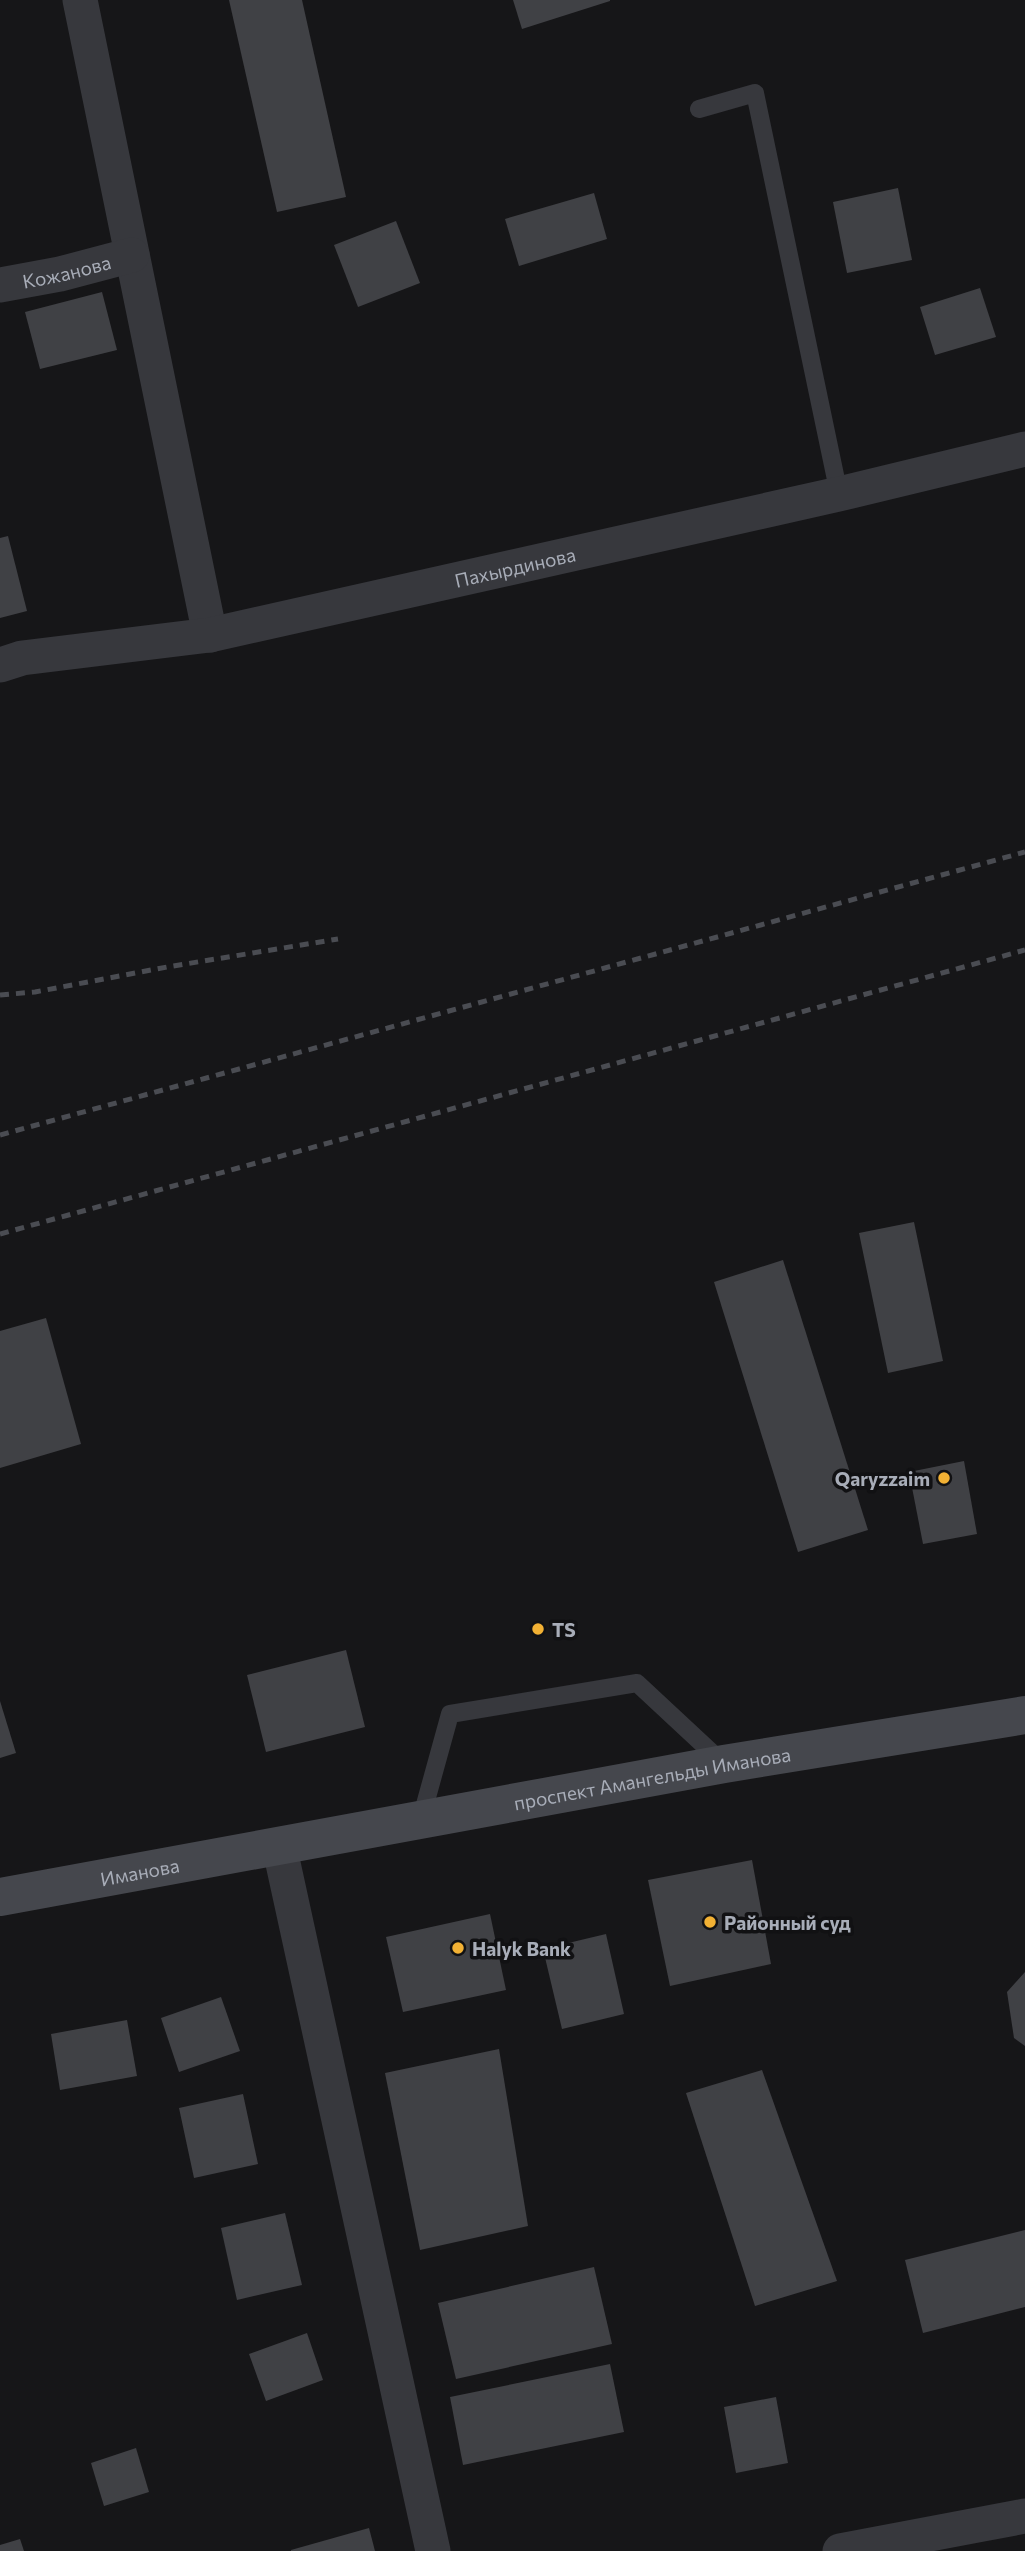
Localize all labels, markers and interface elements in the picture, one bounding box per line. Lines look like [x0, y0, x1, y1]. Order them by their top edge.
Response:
street label: Кожанова [21, 250, 113, 292]
street label: Пахырдинова [452, 542, 578, 591]
place label: Qaryzzaim [835, 1467, 930, 1490]
marker: Qaryzzaim [936, 1470, 952, 1486]
place label: TS [552, 1618, 576, 1641]
marker: TS [530, 1621, 546, 1637]
street label: проспект Амангельды Иманова [512, 1742, 792, 1814]
street label: Иманова [98, 1853, 181, 1890]
place label: Районный суд [724, 1911, 851, 1934]
marker: Районный суд [702, 1914, 718, 1930]
place label: Halyk Bank [472, 1937, 571, 1960]
marker: Halyk Bank [450, 1940, 466, 1956]

